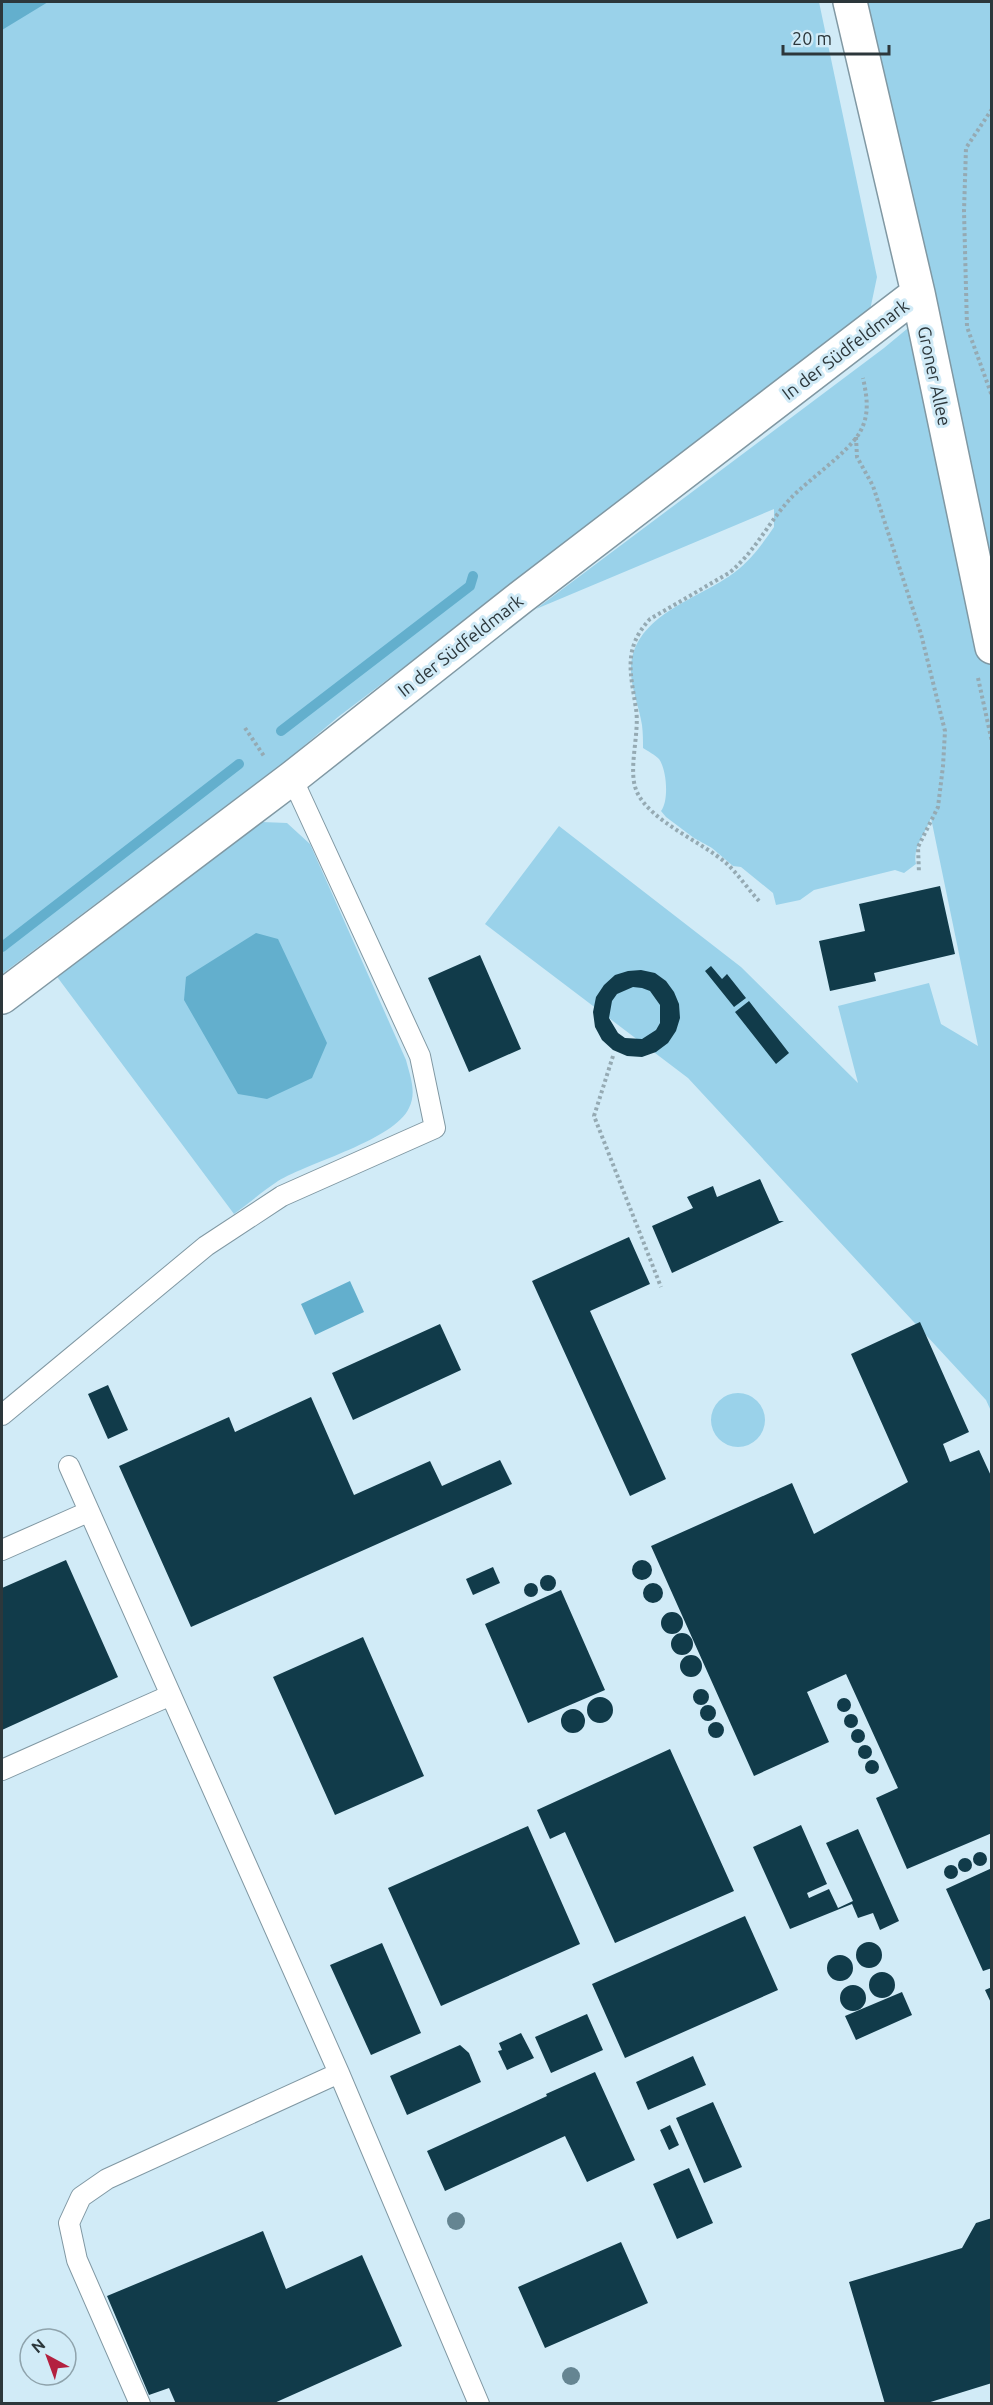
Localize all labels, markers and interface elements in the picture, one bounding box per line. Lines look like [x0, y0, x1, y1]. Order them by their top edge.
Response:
scale bar [783, 18, 890, 56]
text: 20 m [792, 28, 832, 48]
street label: In der Südfeldmark [778, 295, 912, 403]
street label: Groner Allee [915, 324, 955, 428]
street label: In der Südfeldmark [393, 590, 527, 700]
north arrow [18, 2327, 78, 2387]
text: N [28, 2335, 49, 2356]

